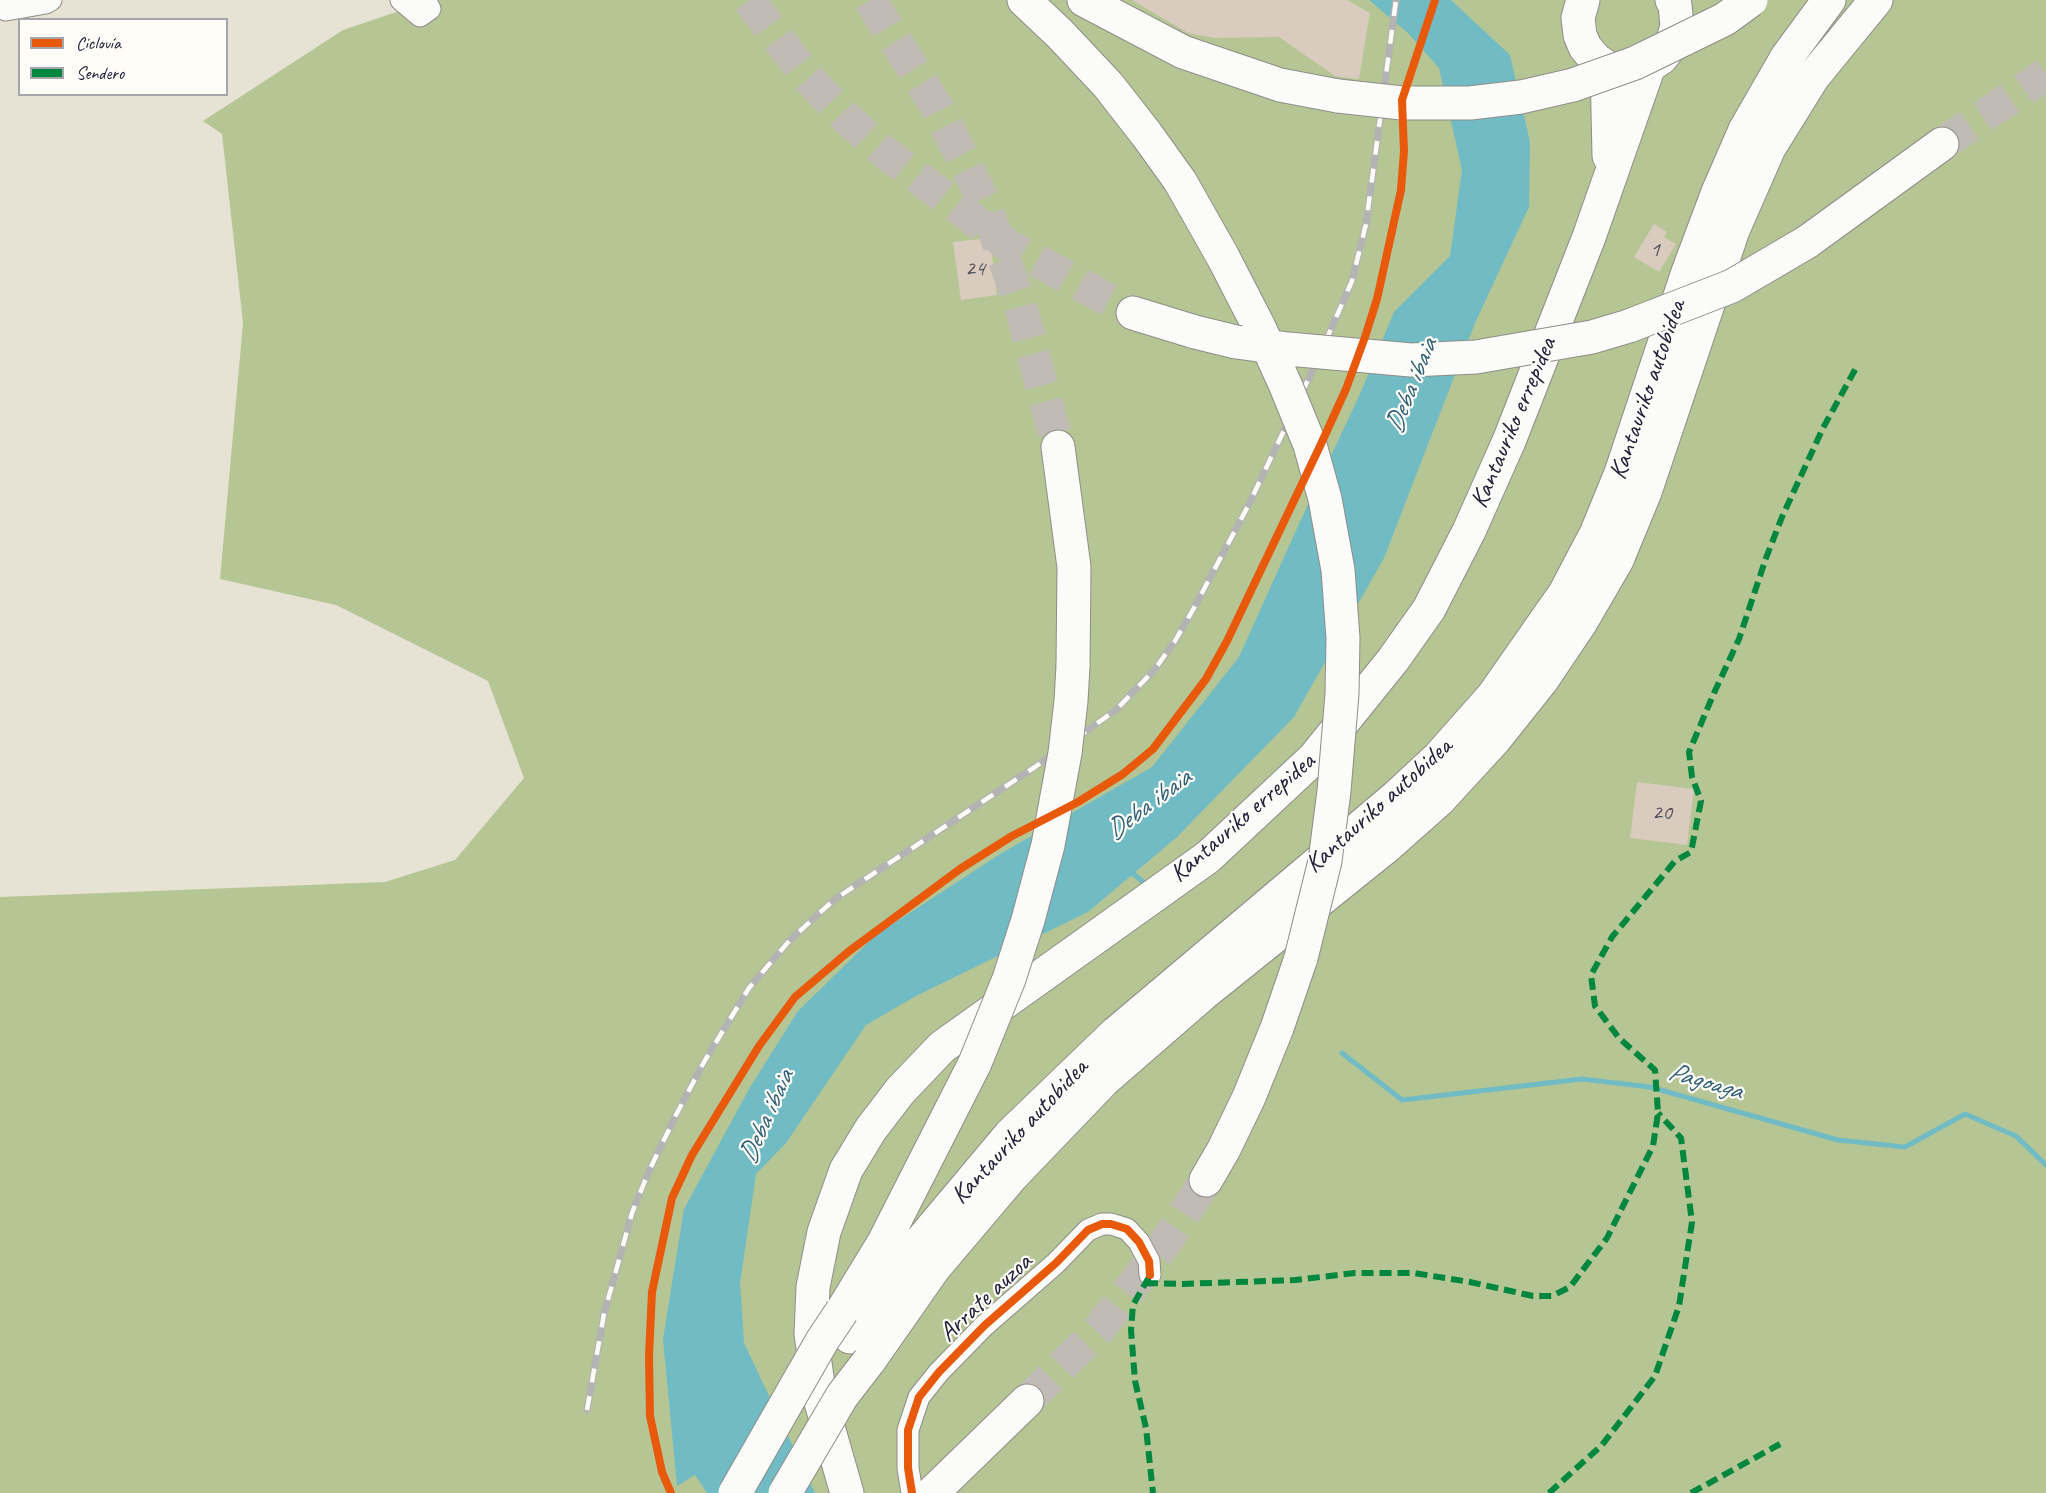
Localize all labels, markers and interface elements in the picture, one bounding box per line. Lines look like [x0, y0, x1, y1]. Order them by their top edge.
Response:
legend [18, 18, 228, 96]
text: Ciclovía [76, 32, 121, 54]
text: Sendero [76, 62, 124, 84]
house number: 1 [1650, 237, 1660, 263]
house number: 24 [965, 256, 985, 282]
street label: Kantauriko autobidea [1603, 296, 1693, 484]
street label: Kantauriko errepidea [1464, 333, 1564, 513]
water label: Deba ibaia [1379, 334, 1445, 438]
street label: Kantauriko autobidea [1299, 732, 1459, 880]
street label: Kantauriko errepidea [1164, 746, 1322, 890]
water label: Deba ibaia [1100, 763, 1198, 847]
house number: 20 [1652, 800, 1672, 826]
street label: Kantauriko autobidea [945, 1053, 1095, 1211]
water label: Pagoaga [1665, 1056, 1745, 1108]
water label: Deba ibaia [732, 1066, 802, 1168]
street label: Arrate auzoa [933, 1247, 1039, 1349]

